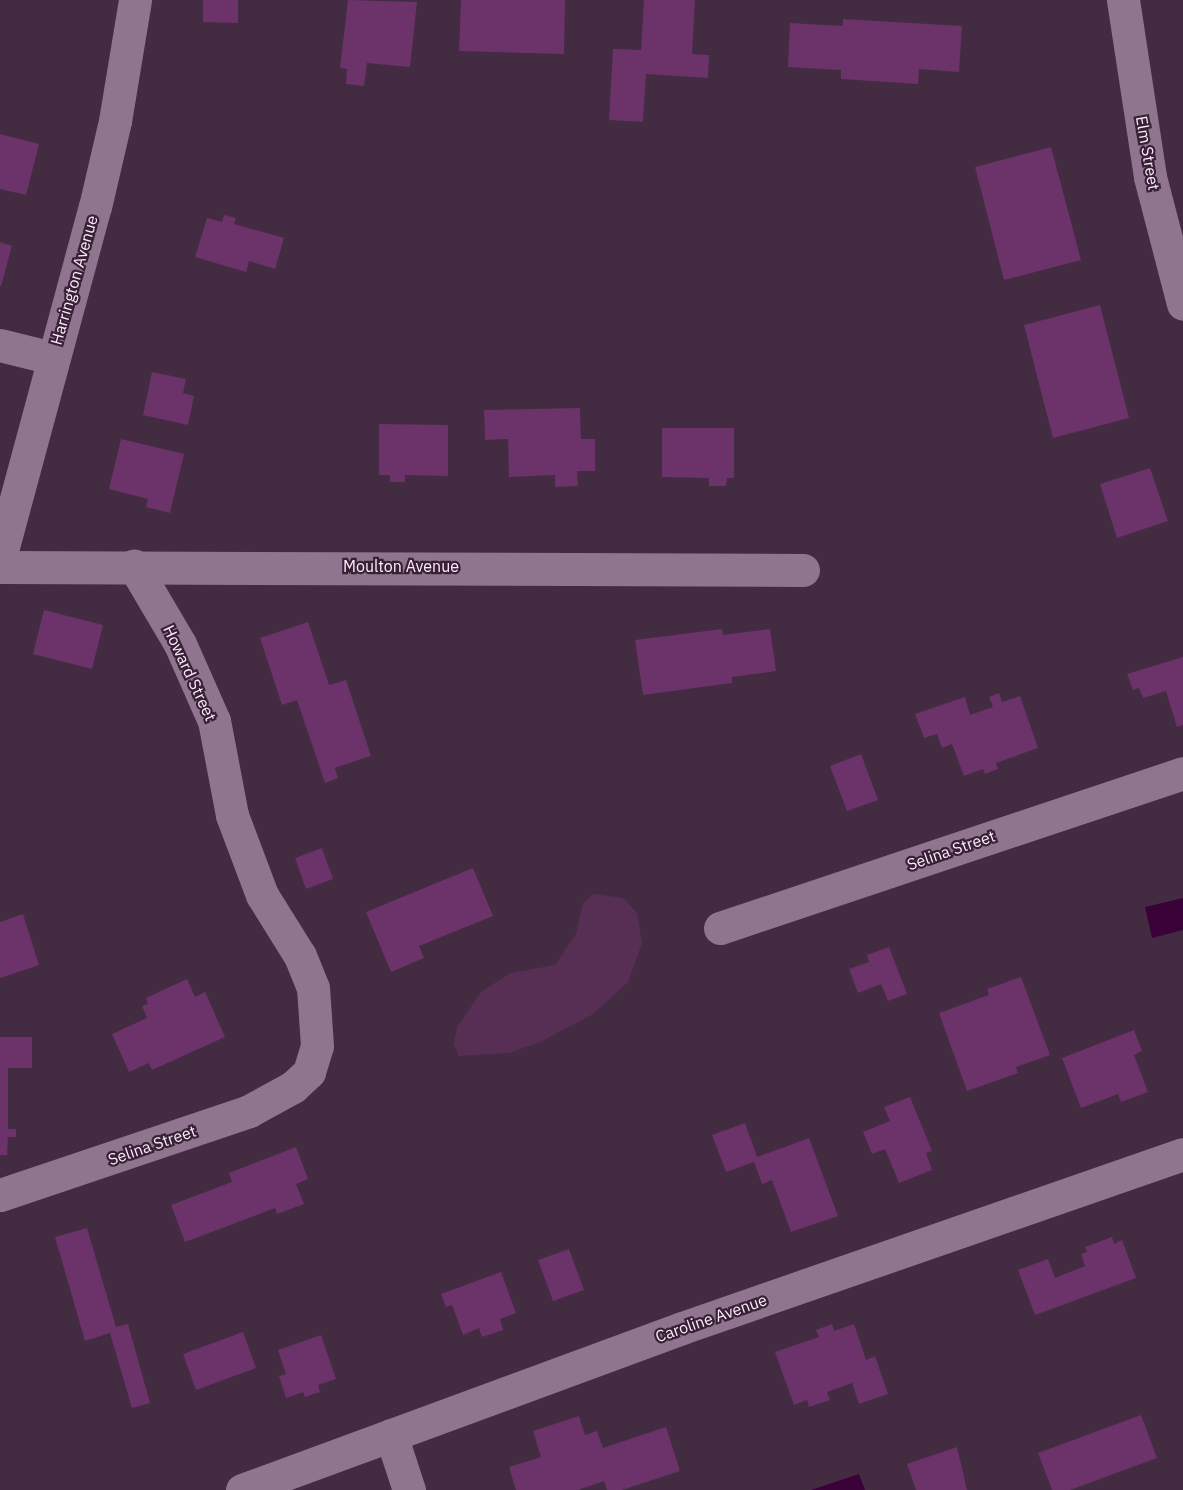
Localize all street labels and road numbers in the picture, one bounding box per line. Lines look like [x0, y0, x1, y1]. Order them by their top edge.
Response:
street label: Elm Street [1132, 114, 1164, 192]
street label: Harrington Avenue [46, 213, 102, 347]
street label: Moulton Avenue [343, 556, 459, 576]
street label: Howard Street [159, 622, 221, 724]
street label: Selina Street [905, 826, 997, 874]
street label: Selina Street [106, 1121, 198, 1169]
street label: Caroline Avenue [653, 1290, 769, 1346]

